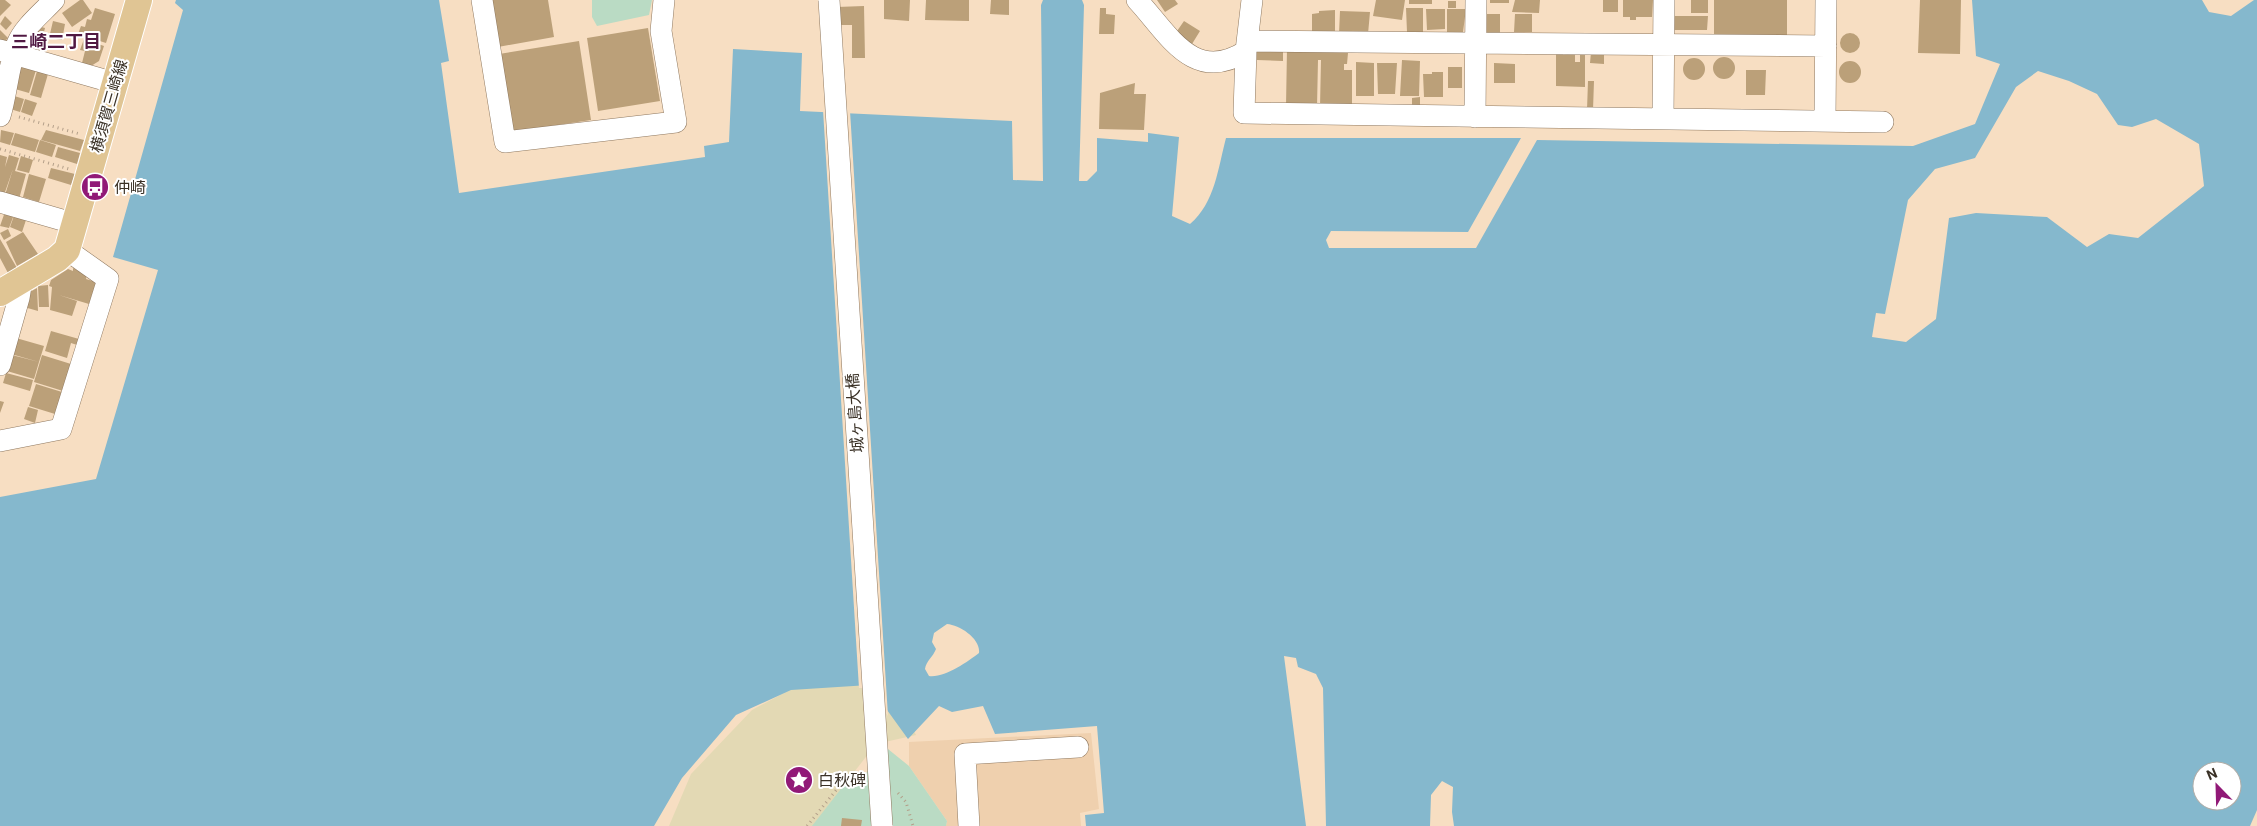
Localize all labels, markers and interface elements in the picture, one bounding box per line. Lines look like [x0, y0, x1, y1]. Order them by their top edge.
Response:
district label: 三崎二丁目 [11, 31, 101, 52]
street label: 横須賀三崎線 [87, 57, 131, 155]
bus stop icon: 仲崎 [80, 172, 110, 202]
place label: 仲崎 [114, 178, 146, 197]
street label: 城ヶ島大橋 [843, 372, 867, 454]
north arrow [2192, 761, 2242, 811]
place icon: 白秋碑 [784, 765, 814, 795]
text: N [2204, 765, 2220, 783]
place label: 白秋碑 [818, 771, 866, 790]

